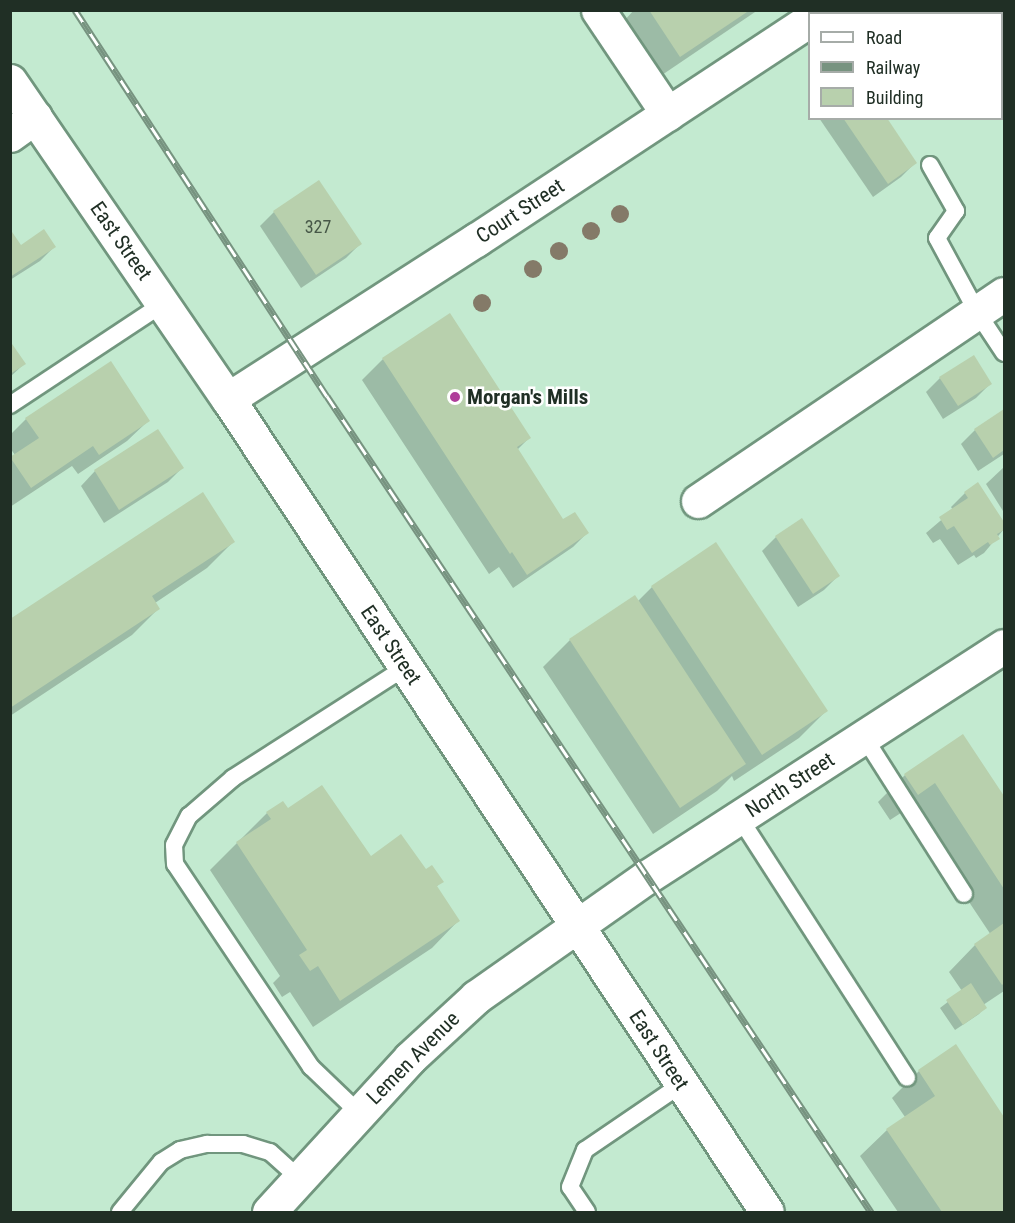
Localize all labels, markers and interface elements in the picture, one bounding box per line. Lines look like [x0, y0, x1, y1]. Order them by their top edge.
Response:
legend [808, 12, 1003, 120]
text: Road [866, 27, 902, 48]
text: Railway [866, 57, 920, 78]
text: Building [866, 87, 923, 108]
street label: Court Street [471, 173, 569, 249]
street label: East Street [85, 197, 157, 285]
house number: 327 [305, 216, 331, 238]
place label: Morgan's Mills [467, 384, 588, 410]
marker: Morgan's Mills [448, 390, 462, 404]
street label: East Street [355, 601, 427, 689]
street label: North Street [741, 747, 839, 823]
street label: East Street [624, 1005, 694, 1095]
street label: Lemen Avenue [361, 1006, 465, 1110]

